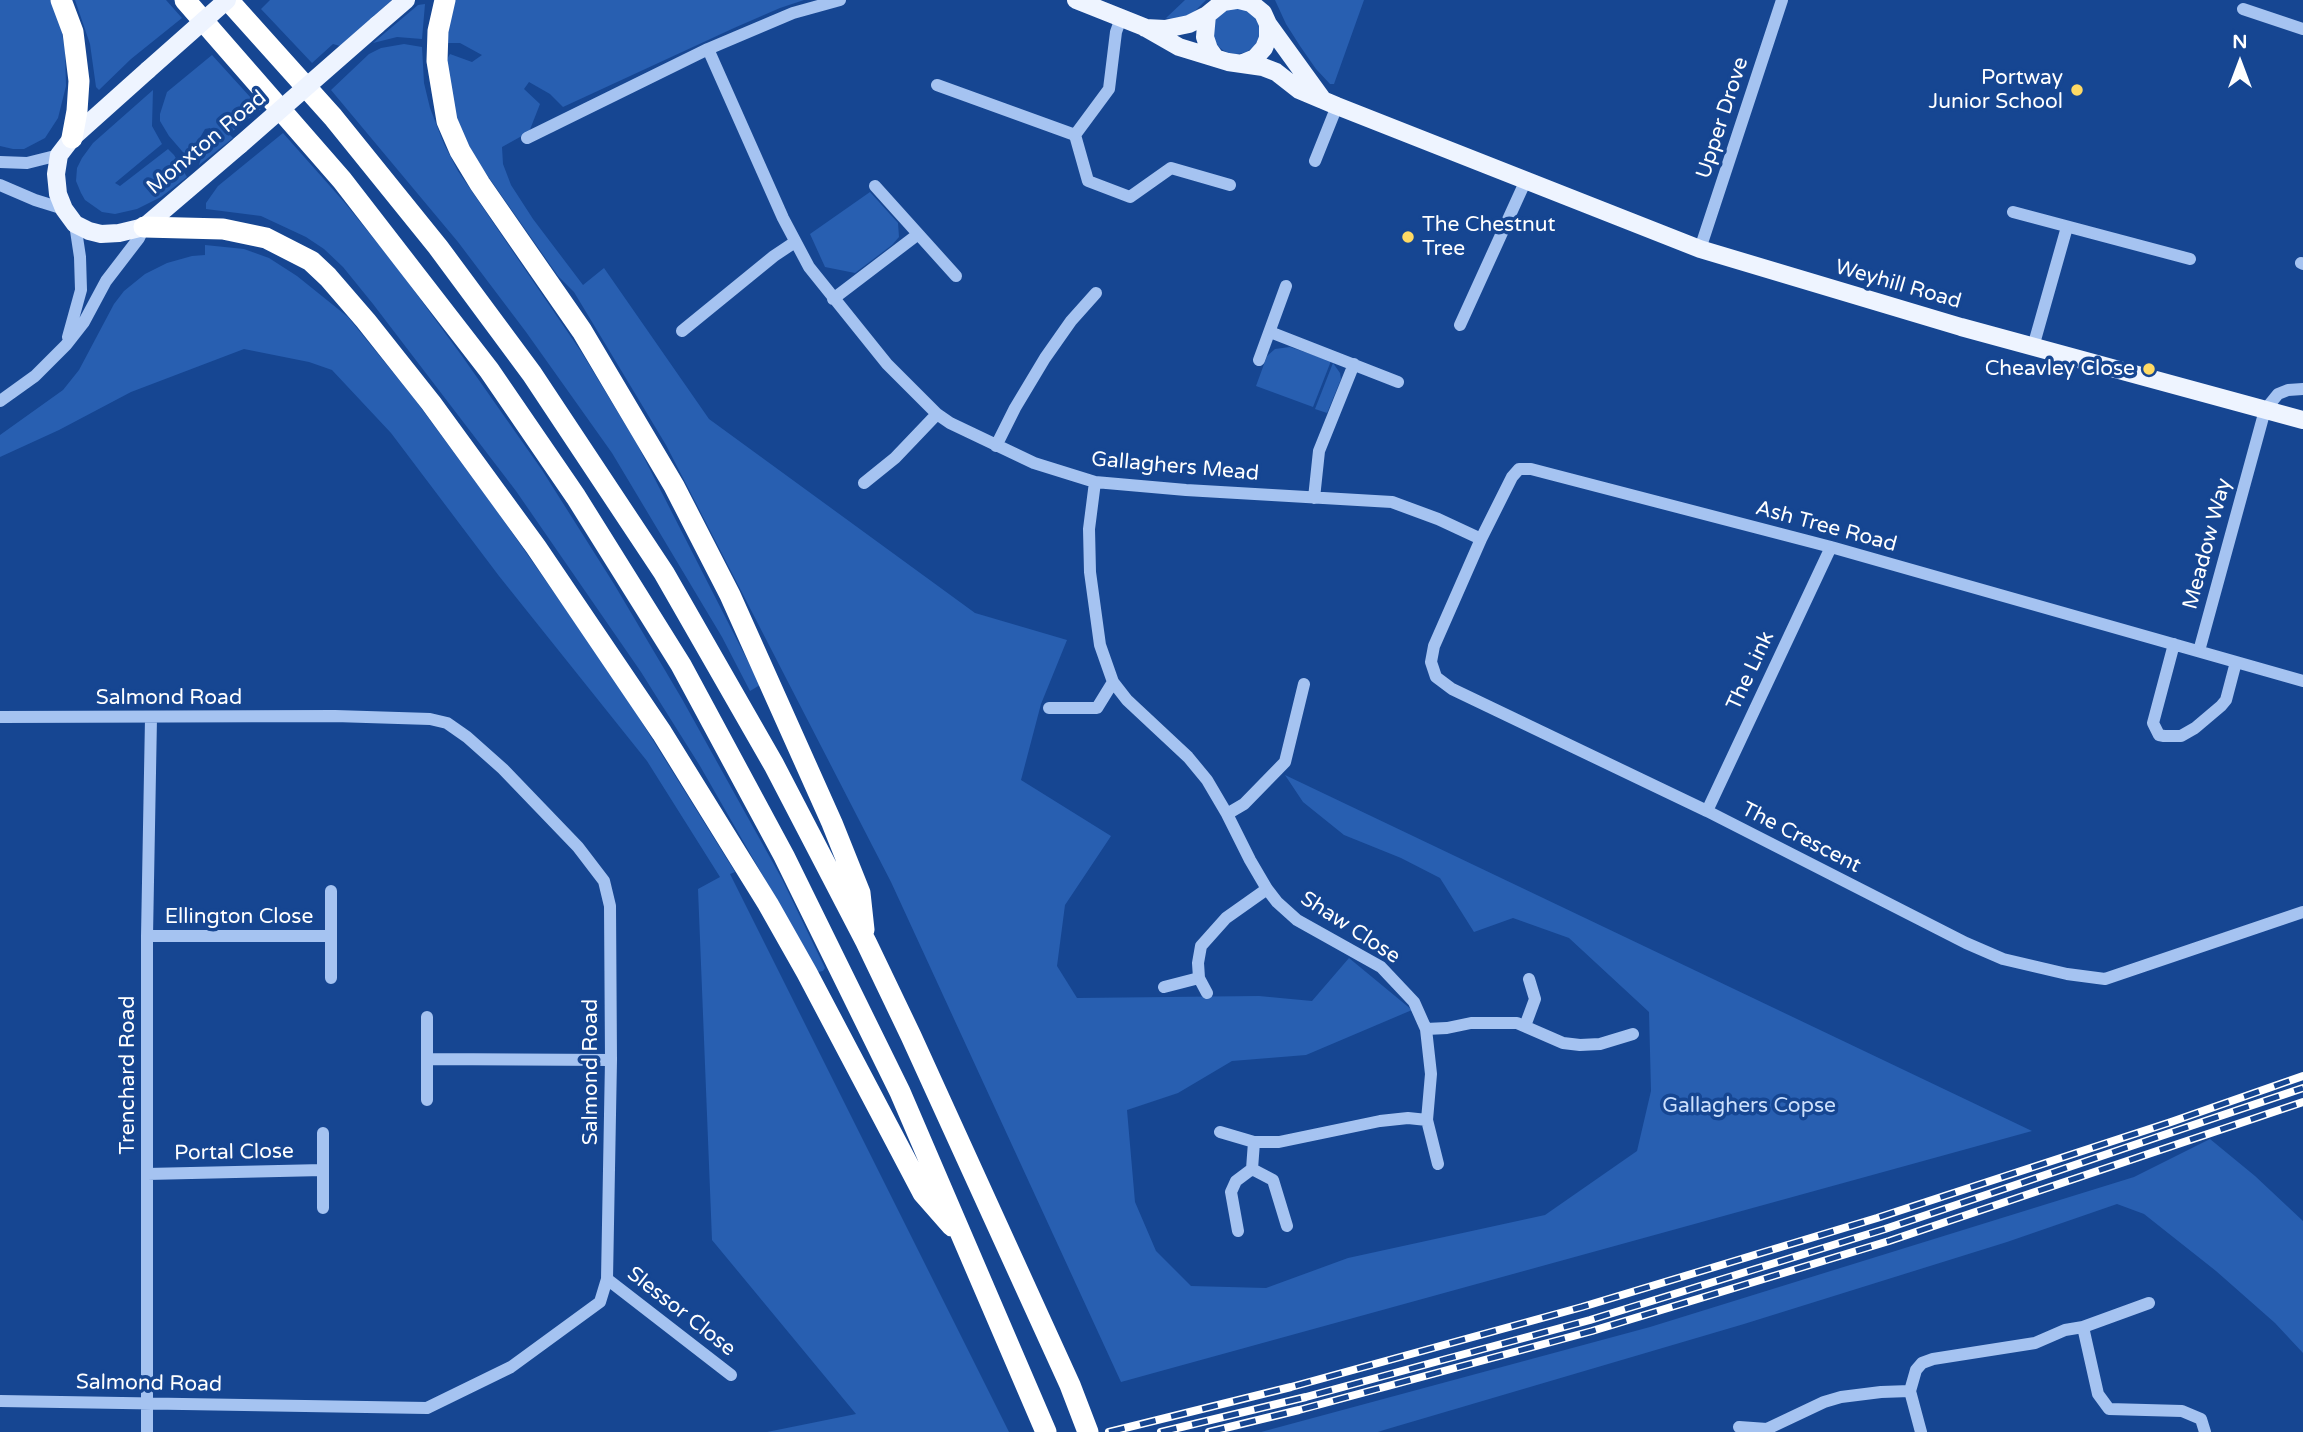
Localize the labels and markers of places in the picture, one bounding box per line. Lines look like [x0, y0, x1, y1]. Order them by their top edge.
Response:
place label: Portway Junior School [1928, 65, 2063, 115]
marker: Portway Junior School [2069, 82, 2085, 98]
place label: The Chestnut Tree [1422, 212, 1556, 262]
marker: The Chestnut Tree [1400, 229, 1416, 245]
place label: Cheavley Close [1985, 356, 2135, 382]
marker: Cheavley Close [2141, 361, 2157, 377]

